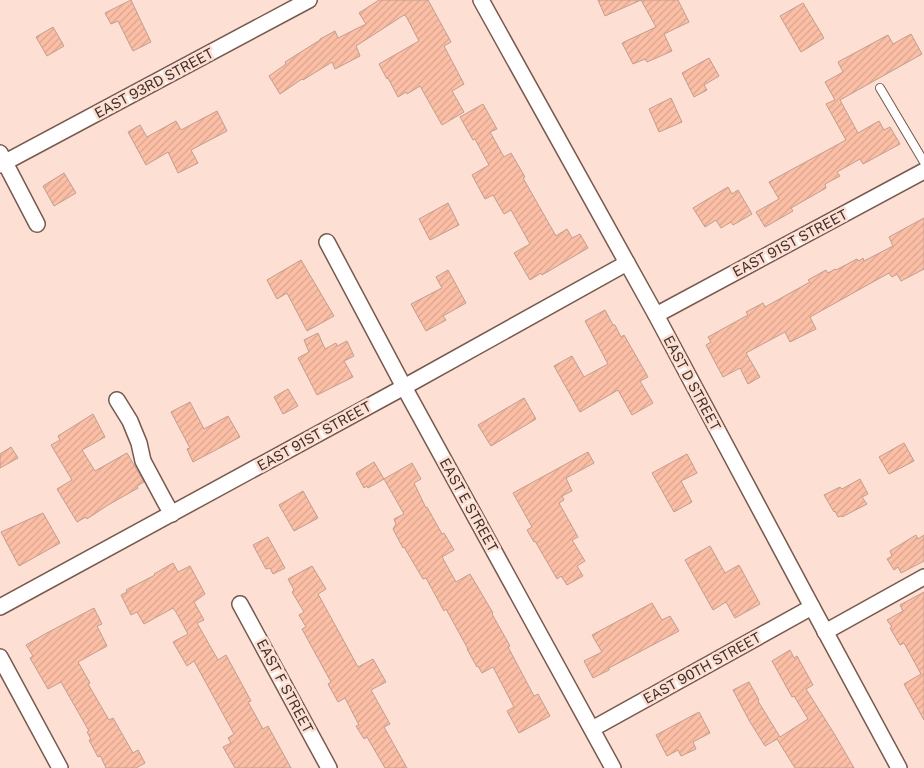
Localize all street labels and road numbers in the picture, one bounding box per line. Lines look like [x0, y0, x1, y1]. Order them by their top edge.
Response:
street label: EAST 93RD STREET [92, 45, 216, 121]
street label: EAST 91ST STREET [730, 206, 850, 280]
street label: EAST D STREET [660, 333, 724, 433]
street label: EAST 91ST STREET [254, 398, 374, 474]
street label: EAST E STREET [437, 456, 501, 554]
street label: EAST 90TH STREET [640, 629, 764, 707]
street label: EAST F STREET [254, 636, 316, 736]

